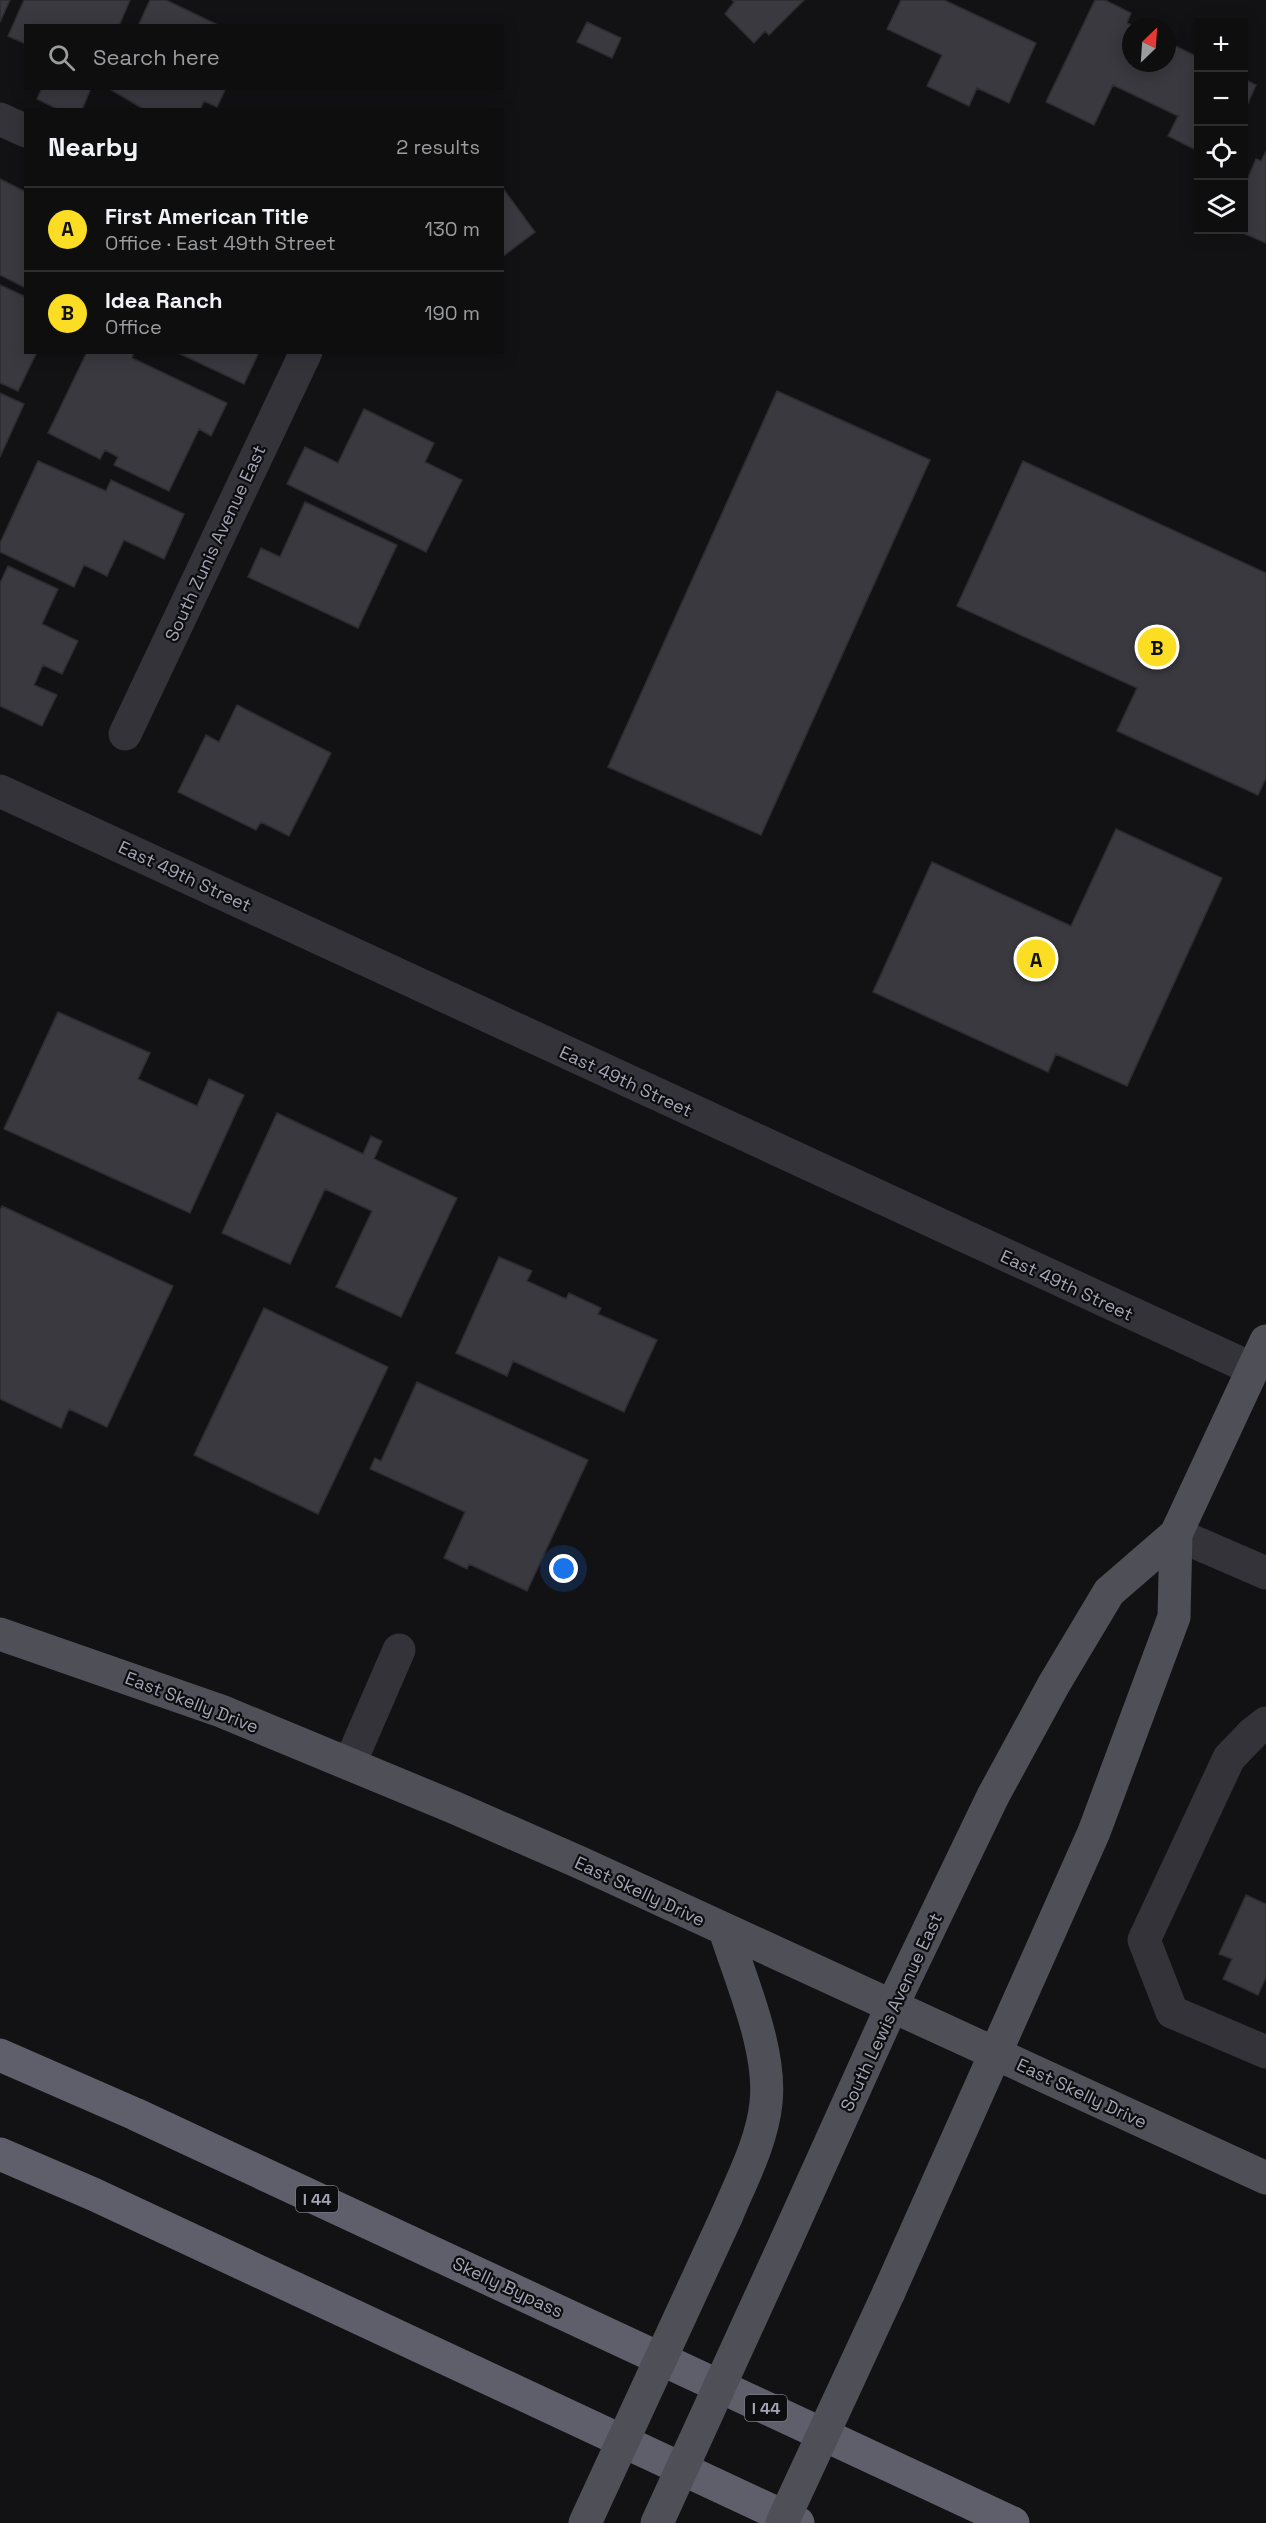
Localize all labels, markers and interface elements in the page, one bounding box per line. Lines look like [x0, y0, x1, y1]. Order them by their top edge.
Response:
north arrow [1122, 18, 1176, 72]
map controls [1194, 18, 1248, 234]
button: + [1194, 18, 1248, 72]
search box [24, 24, 504, 90]
icon: search [45, 41, 78, 74]
text: Search here [93, 43, 220, 71]
button: − [1194, 72, 1248, 126]
button: locate [1194, 126, 1248, 180]
text: Nearby [48, 130, 138, 164]
text: 2 results [396, 134, 480, 160]
button: layers [1194, 180, 1248, 234]
text: First American Title [105, 202, 309, 230]
text: A [61, 216, 74, 242]
text: 130 m [424, 216, 480, 242]
text: Office · East 49th Street [105, 230, 336, 256]
text: Idea Ranch [105, 286, 222, 314]
text: B [61, 300, 74, 326]
text: 190 m [424, 300, 480, 326]
text: Office [105, 314, 162, 340]
street label: South Zunis Avenue East [159, 441, 271, 645]
pin: B [1138, 624, 1176, 670]
street label: East 49th Street [115, 835, 255, 917]
pin: A [1016, 936, 1056, 982]
street label: East 49th Street [556, 1040, 696, 1122]
street label: East 49th Street [997, 1244, 1137, 1326]
your location [549, 1554, 578, 1583]
street label: East Skelly Drive [122, 1666, 262, 1738]
street label: East Skelly Drive [571, 1851, 709, 1931]
street label: South Lewis Avenue East [835, 1909, 947, 2115]
street label: East Skelly Drive [1013, 2053, 1151, 2133]
road number: I 44 [296, 2186, 338, 2212]
street label: Skelly Bypass [449, 2251, 567, 2323]
road number: I 44 [745, 2395, 787, 2421]

